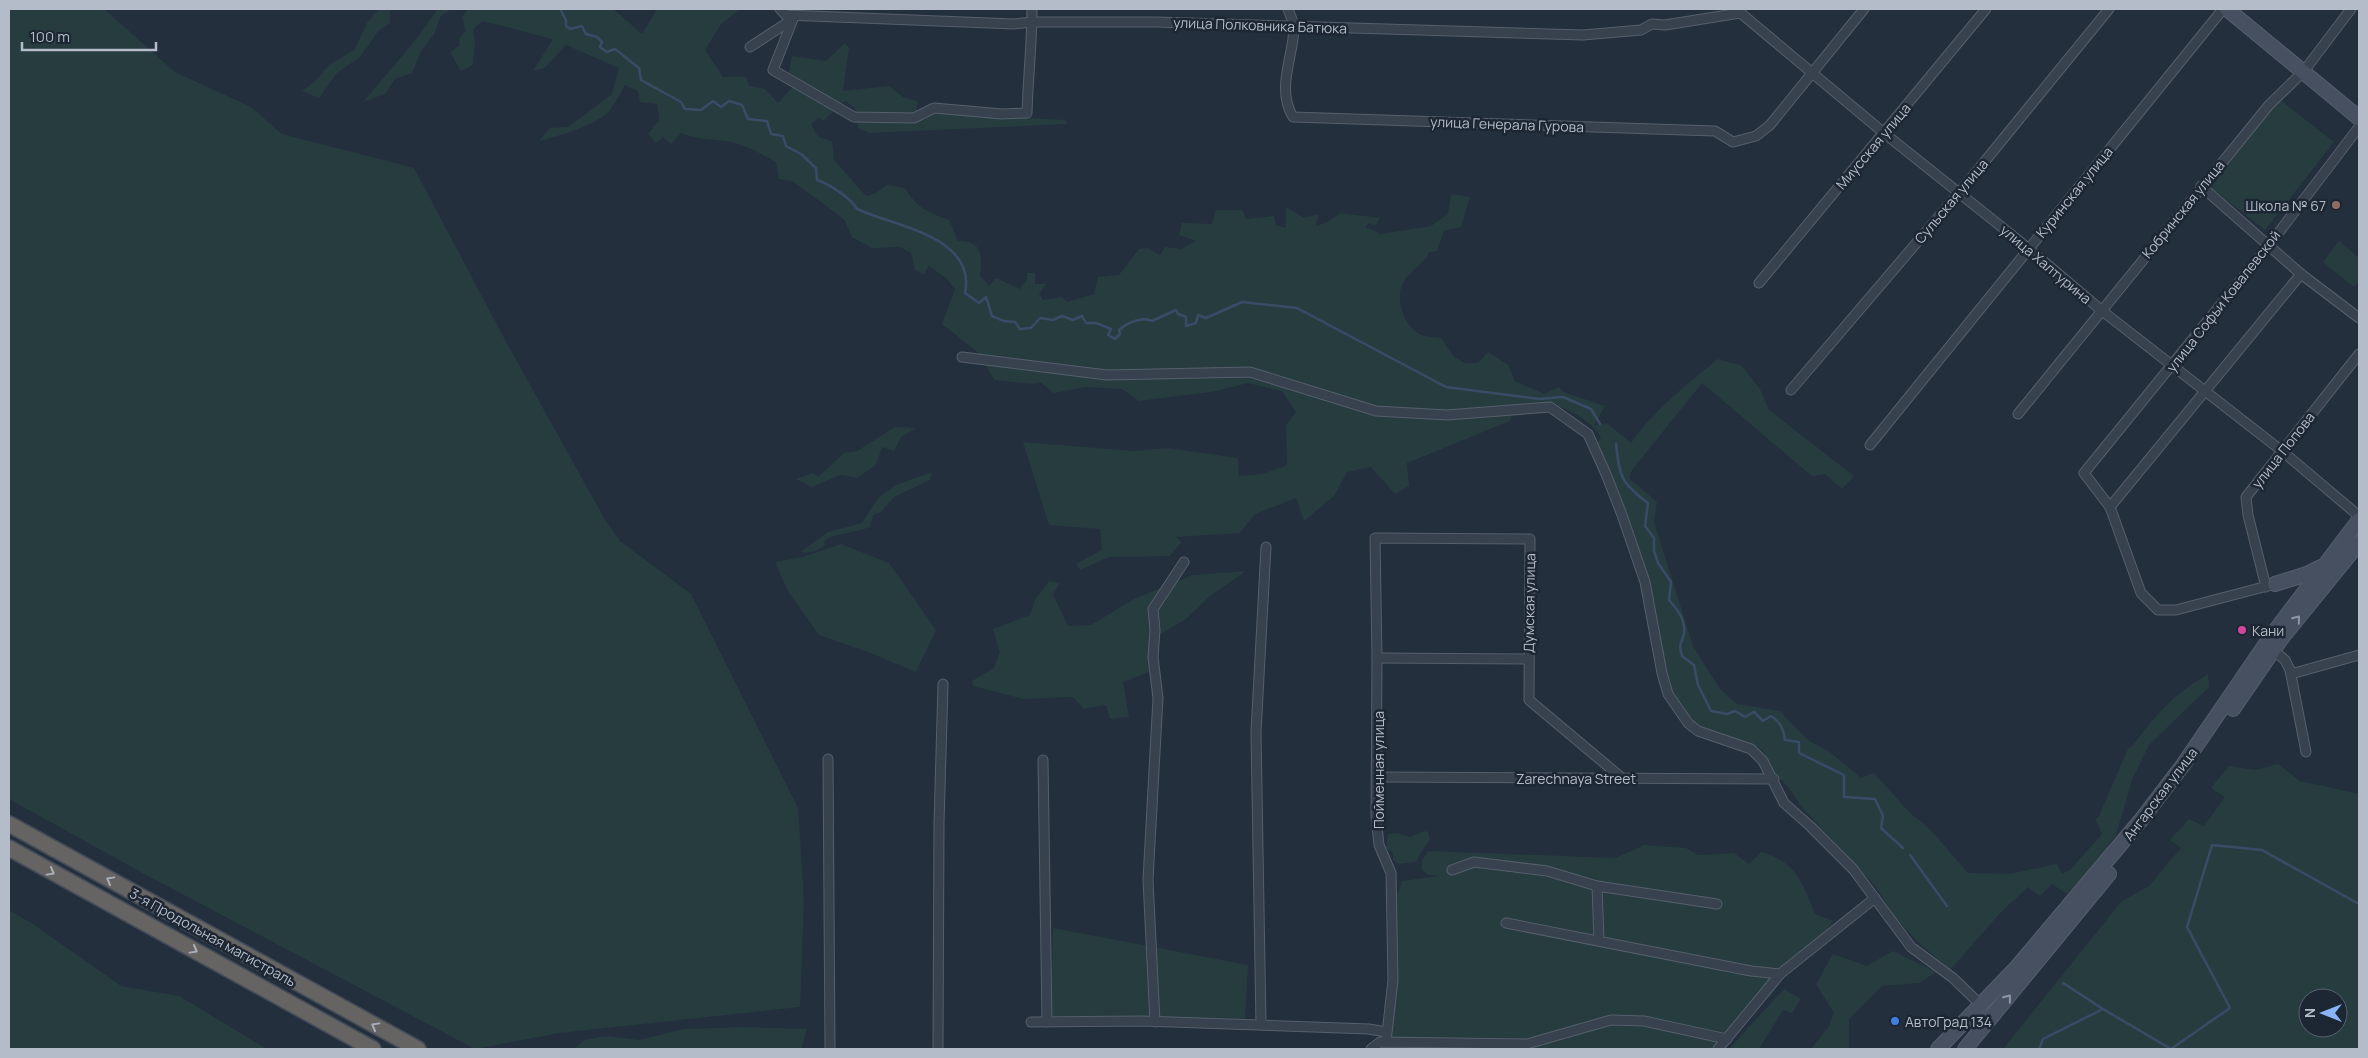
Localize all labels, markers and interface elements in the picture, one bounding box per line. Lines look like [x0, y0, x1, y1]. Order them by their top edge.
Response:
street label: улица Полковника Батюка [1173, 12, 1347, 38]
scale bar [22, 20, 156, 52]
text: 100 m [30, 26, 70, 47]
street label: Миусская улица [1831, 99, 1915, 193]
street label: улица Генерала Гурова [1430, 112, 1584, 136]
street label: Куринская улица [2031, 142, 2117, 242]
street label: Сульская улица [1910, 155, 1992, 247]
street label: Кобринская улица [2137, 156, 2229, 262]
place label: Школа № 67 [2246, 196, 2326, 215]
marker: Школа № 67 [2330, 199, 2342, 211]
street label: улица Халтурина [1996, 220, 2096, 308]
street label: улица Софьи Ковалевской [2162, 226, 2284, 376]
street label: улица Попова [2247, 408, 2319, 492]
street label: Думская улица [1519, 553, 1539, 653]
one-way arrow [2292, 616, 2300, 625]
place label: Кани [2252, 621, 2284, 640]
marker: Кани [2236, 624, 2248, 636]
street label: Пойменная улица [1369, 711, 1388, 829]
street label: Ангарская улица [2119, 744, 2201, 844]
street label: Zarechnaya Street [1516, 769, 1636, 788]
one-way arrow [46, 866, 55, 876]
one-way arrow [106, 876, 115, 886]
street label: 3-я Продольная магистраль [127, 883, 299, 991]
one-way arrow [188, 944, 197, 954]
north arrow [2298, 988, 2348, 1038]
one-way arrow [2002, 995, 2011, 1004]
text: N [2300, 1008, 2319, 1018]
place label: АвтоГрад 134 [1905, 1012, 1992, 1031]
marker: АвтоГрад 134 [1889, 1015, 1901, 1027]
one-way arrow [371, 1022, 380, 1032]

